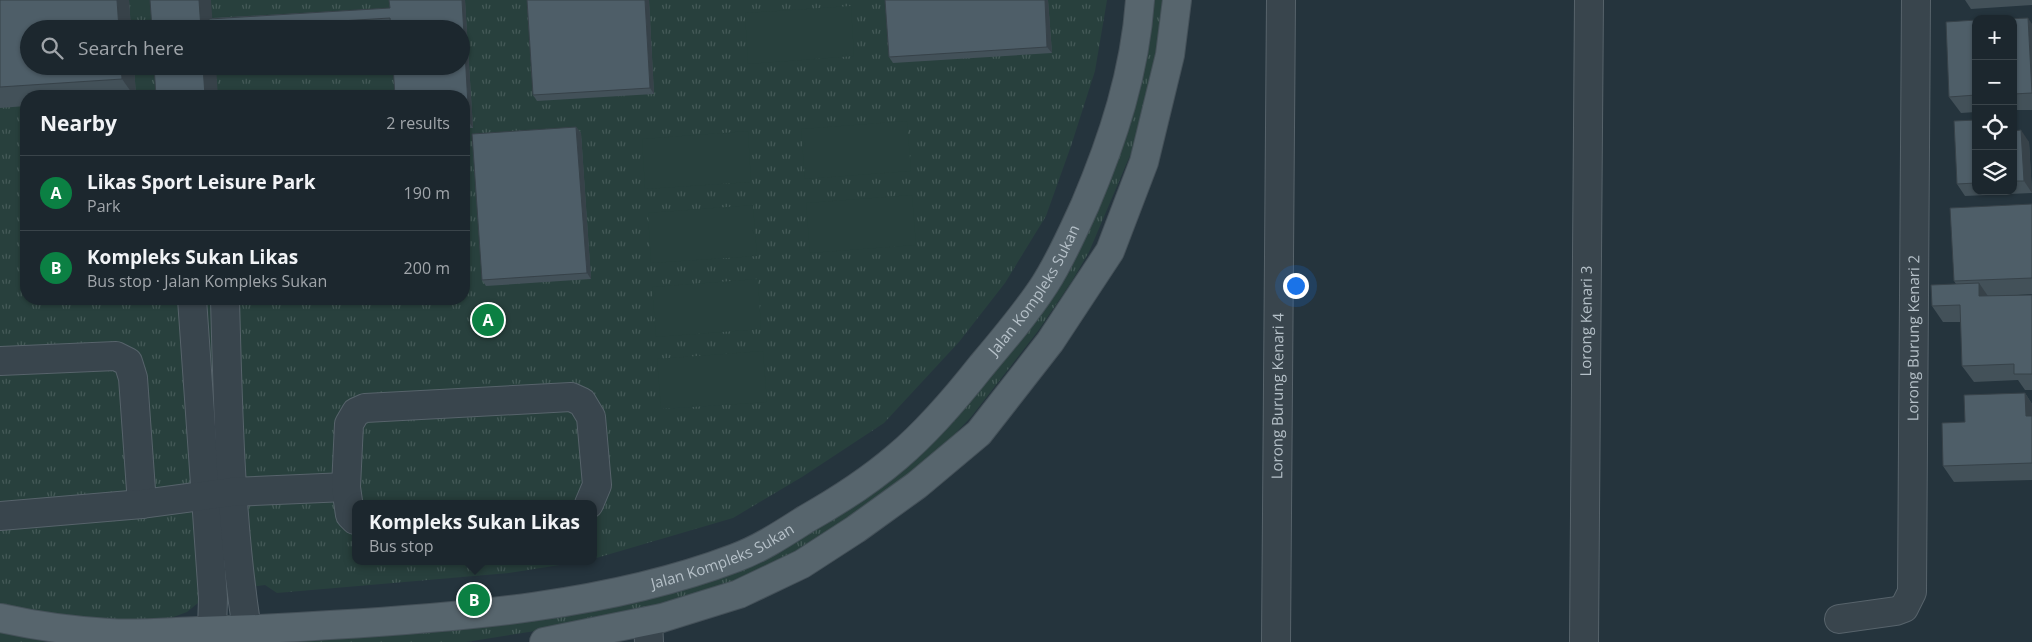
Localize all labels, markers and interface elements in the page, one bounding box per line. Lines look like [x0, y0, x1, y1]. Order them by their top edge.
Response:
map controls [1972, 15, 2017, 195]
button: + [1972, 15, 2017, 60]
search box [20, 20, 470, 75]
icon: search [38, 34, 66, 62]
text: Search here [78, 35, 184, 61]
button: − [1972, 60, 2017, 105]
button: locate [1972, 105, 2017, 150]
text: Nearby [40, 109, 117, 137]
text: 2 results [386, 112, 450, 134]
button: layers [1972, 150, 2017, 195]
text: Likas Sport Leisure Park [87, 169, 316, 195]
text: A [50, 182, 62, 204]
text: 190 m [404, 182, 450, 204]
text: Park [87, 195, 120, 217]
street label: Jalan Kompleks Sukan [982, 221, 1084, 361]
text: Kompleks Sukan Likas [87, 244, 298, 270]
street label: Lorong Burung Kenari 2 [1902, 255, 1923, 421]
text: B [51, 257, 61, 279]
text: 200 m [404, 257, 450, 279]
street label: Lorong Kenari 3 [1575, 265, 1596, 377]
text: Bus stop · Jalan Kompleks Sukan [87, 270, 327, 292]
your location [1283, 273, 1309, 299]
pin: A [472, 301, 504, 339]
street label: Lorong Burung Kenari 4 [1266, 312, 1288, 479]
popup [352, 500, 597, 565]
text: Kompleks Sukan Likas [369, 509, 580, 535]
street label: Jalan Kompleks Sukan [646, 518, 797, 593]
text: Bus stop [369, 535, 434, 557]
pin: B [458, 581, 490, 619]

